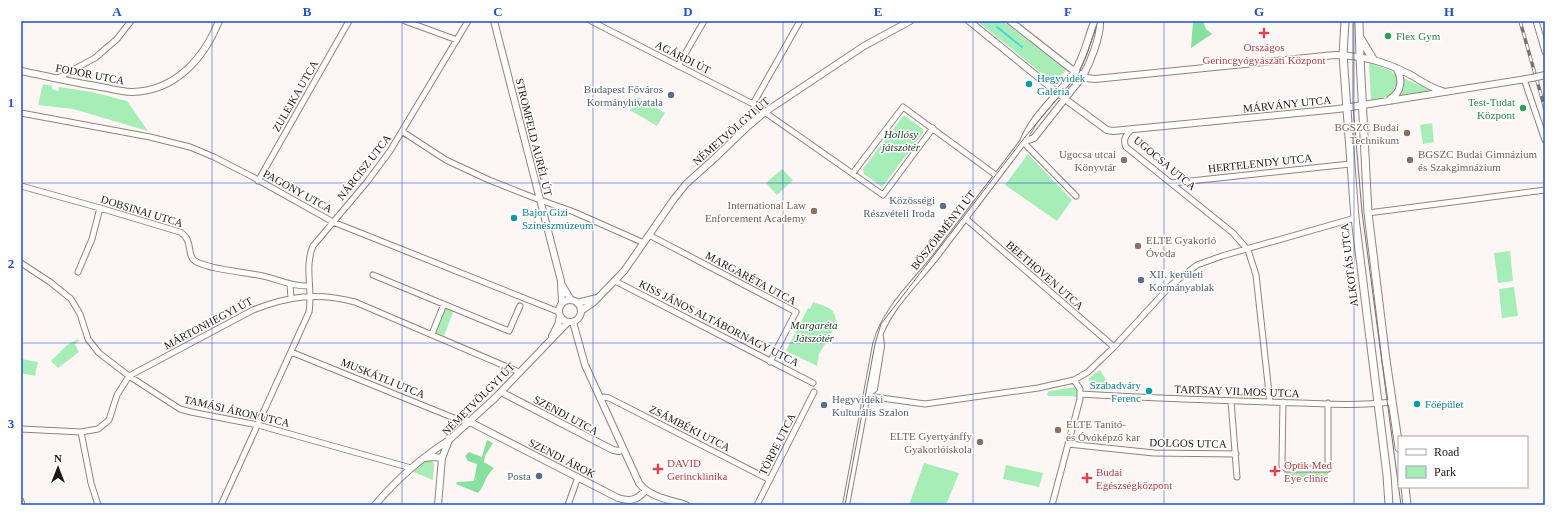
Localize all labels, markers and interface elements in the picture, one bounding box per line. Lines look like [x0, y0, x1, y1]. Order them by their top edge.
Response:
text: A [112, 4, 122, 19]
text: B [303, 4, 312, 19]
text: C [493, 4, 503, 19]
text: D [683, 4, 693, 19]
text: E [874, 4, 882, 19]
text: F [1064, 4, 1072, 19]
text: G [1254, 4, 1264, 19]
text: H [1444, 4, 1454, 19]
marker: Országos Gerincgyógyászati Központ [1258, 27, 1270, 39]
place label: Flex Gym [1396, 30, 1441, 42]
marker: Flex Gym [1383, 31, 1393, 41]
street label: AGÁRDI ÚT [653, 38, 713, 76]
place label: Országos Gerincgyógyászati Központ [1202, 41, 1326, 66]
street label: ZULEJKA UTCA [270, 58, 320, 134]
street label: FODOR UTCA [55, 61, 126, 87]
place label: Hegyvidék Galéria [1037, 72, 1086, 97]
street label: STROMFELD AURÉL ÚT [514, 77, 555, 198]
marker: Hegyvidék Galéria [1024, 79, 1034, 89]
place label: Budapest Főváros Kormányhivatala [584, 83, 663, 108]
marker: Budapest Főváros Kormányhivatala [666, 90, 676, 100]
street label: MÁRVÁNY UTCA [1242, 93, 1332, 115]
street label: NÉMETVÖLGYI ÚT [690, 94, 772, 167]
text: 1 [8, 95, 14, 110]
place label: Test-Tudat Központ [1468, 96, 1515, 121]
marker: Test-Tudat Központ [1518, 103, 1528, 113]
place label: BGSZC Budai Technikum [1335, 121, 1399, 146]
park label: Hollósy játszótér [880, 128, 921, 153]
marker: BGSZC Budai Technikum [1402, 128, 1412, 138]
street label: NÁRCISZ UTCA [335, 132, 393, 202]
street label: UGOCSA UTCA [1132, 134, 1199, 192]
place label: Ugocsa utcai Könyvtár [1059, 148, 1116, 173]
place label: BGSZC Budai Gimnázium és Szakgimnázium [1418, 148, 1538, 173]
street label: HERTELENDY UTCA [1207, 152, 1313, 174]
marker: Ugocsa utcai Könyvtár [1119, 155, 1129, 165]
marker: BGSZC Budai Gimnázium és Szakgimnázium [1405, 155, 1415, 165]
street label: PAGONY UTCA [261, 167, 335, 215]
street label: BÖSZÖRMÉNYI ÚT [908, 188, 978, 272]
street label: DOBSINAI UTCA [99, 193, 185, 229]
place label: Közösségi Részvételi Iroda [863, 194, 935, 219]
place label: International Law Enforcement Academy [705, 199, 806, 224]
marker: Közösségi Részvételi Iroda [938, 201, 948, 211]
place label: Bajor Gizi Színészmúzeum [522, 206, 594, 231]
marker: International Law Enforcement Academy [809, 206, 819, 216]
marker: Bajor Gizi Színészmúzeum [509, 213, 519, 223]
street label: ALKOTÁS UTCA [1338, 223, 1360, 307]
place label: ELTE Gyakorló Óvoda [1146, 234, 1217, 259]
street label: BEETHOVEN UTCA [1004, 238, 1086, 312]
marker: ELTE Gyakorló Óvoda [1133, 241, 1143, 251]
street label: MARGARÉTA UTCA [704, 249, 798, 307]
text: 2 [8, 256, 14, 271]
place label: XII. kerületi Kormányablak [1149, 268, 1215, 293]
marker: XII. kerületi Kormányablak [1136, 275, 1146, 285]
street label: KISS JÁNOS ALTÁBORNAGY UTCA [637, 277, 801, 369]
street label: MÁRTONHEGYI ÚT [162, 294, 255, 351]
park label: Margaréta Játszótér [789, 319, 838, 344]
street label: MUSKÁTLI UTCA [339, 356, 427, 400]
street label: NÉMETVÖLGYI ÚT [439, 360, 517, 438]
place label: Szabadváry Ferenc [1090, 379, 1141, 404]
street label: TARTSAY VILMOS UTCA [1174, 383, 1300, 399]
marker: Szabadváry Ferenc [1144, 386, 1154, 396]
street label: TAMÁSI ÁRON UTCA [183, 393, 291, 429]
street label: SZENDI UTCA [531, 393, 601, 437]
place label: Hegyvidéki Kulturális Szalon [832, 393, 909, 418]
place label: Főépület [1425, 398, 1464, 410]
marker: Főépület [1412, 399, 1422, 409]
marker: Hegyvidéki Kulturális Szalon [819, 400, 829, 410]
street label: ZSÁMBÉKI UTCA [648, 402, 732, 454]
street label: TÖRPE UTCA [756, 411, 798, 477]
text: 3 [8, 416, 15, 431]
place label: ELTE Tanitó- és Óvóképző kar [1066, 418, 1140, 443]
marker: ELTE Tanitó- és Óvóképző kar [1053, 425, 1063, 435]
place label: ELTE Gyertyánffy Gyakorlóiskola [890, 430, 972, 455]
street label: SZENDI ÁROK [527, 436, 597, 480]
street label: DOLGOS UTCA [1149, 436, 1227, 450]
legend [1398, 436, 1528, 488]
marker: ELTE Gyertyánffy Gyakorlóiskola [975, 437, 985, 447]
text: Road [1434, 445, 1459, 459]
north arrow [38, 448, 78, 488]
text: N [54, 452, 62, 464]
place label: DAVID Gerincklinika [667, 457, 728, 482]
place label: Optik Med Eye clinic [1284, 459, 1332, 484]
marker: DAVID Gerincklinika [652, 463, 664, 475]
marker: Optik Med Eye clinic [1269, 465, 1281, 477]
text: Park [1434, 465, 1456, 479]
place label: Budai Egészségközpont [1096, 466, 1172, 491]
place label: Posta [507, 470, 531, 482]
marker: Posta [534, 471, 544, 481]
marker: Budai Egészségközpont [1081, 472, 1093, 484]

